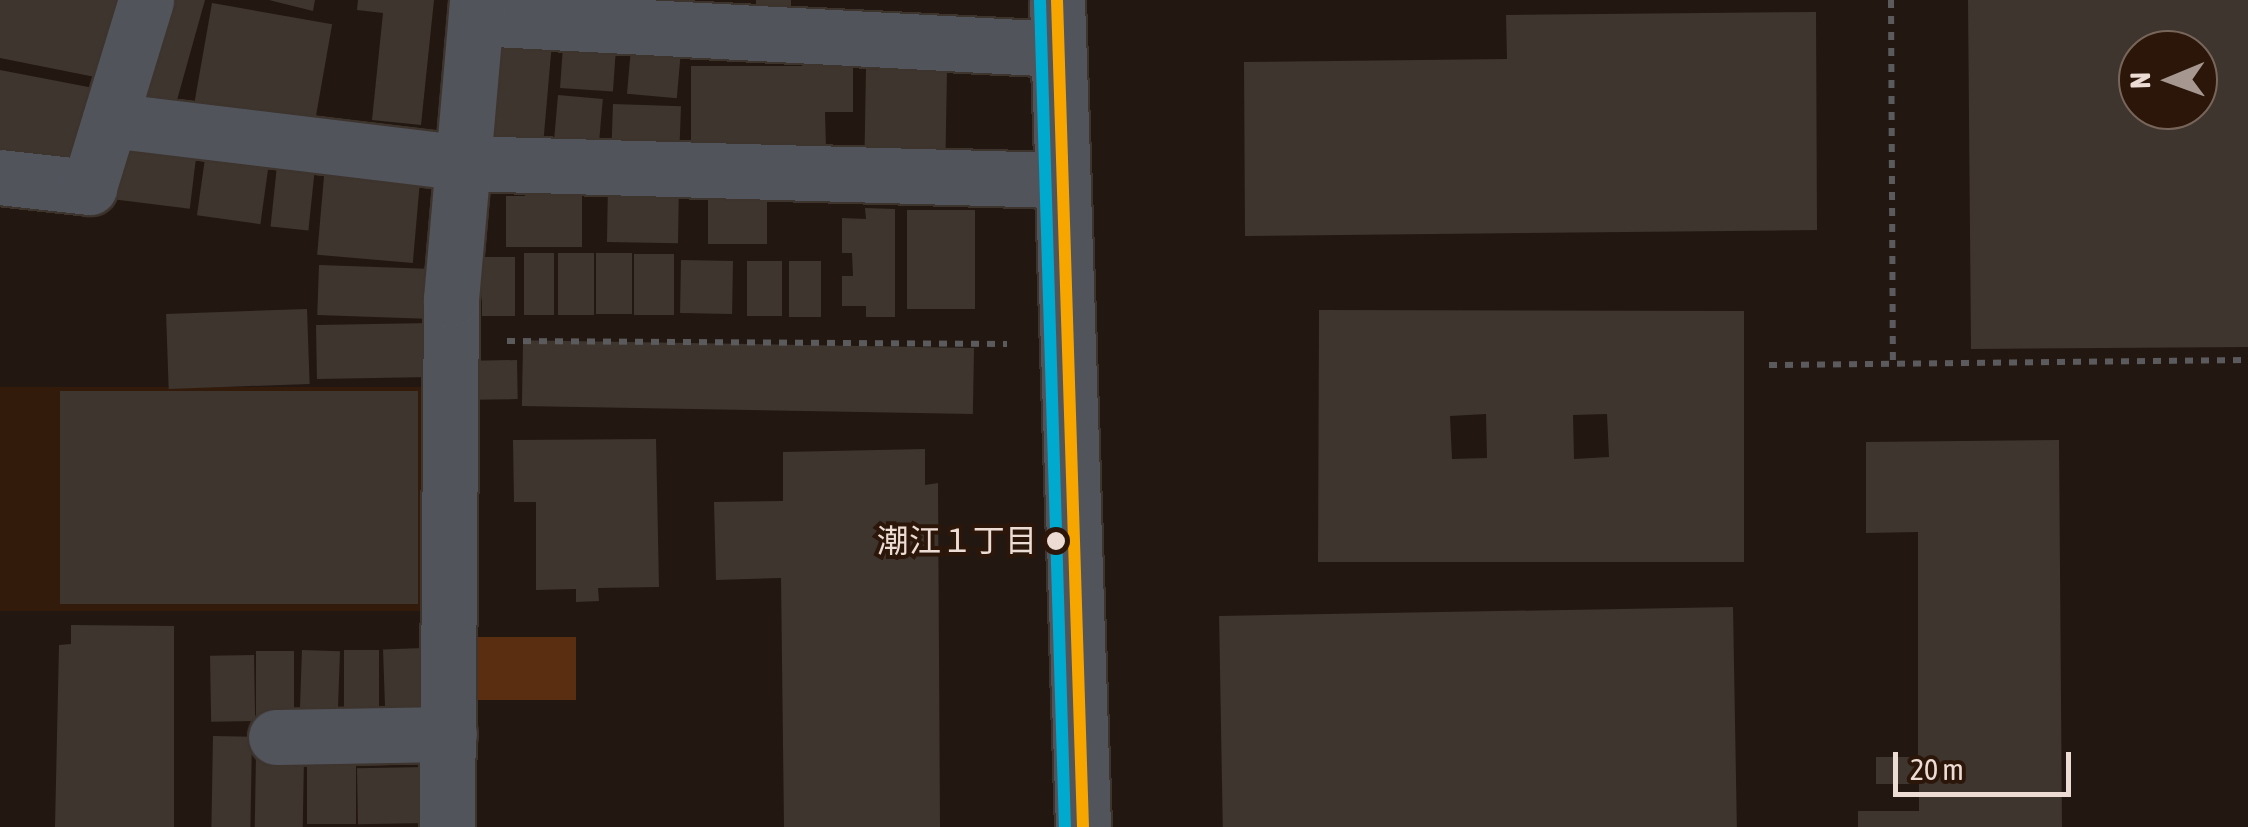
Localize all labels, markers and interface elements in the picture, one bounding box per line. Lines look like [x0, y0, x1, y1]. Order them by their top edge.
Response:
north arrow [2118, 30, 2218, 130]
text: N [2124, 72, 2156, 89]
place label: 潮江１丁目 [877, 522, 1037, 560]
marker: 潮江１丁目 [1046, 531, 1066, 551]
scale bar [1898, 732, 2076, 794]
text: 20 m [1910, 752, 1964, 786]

